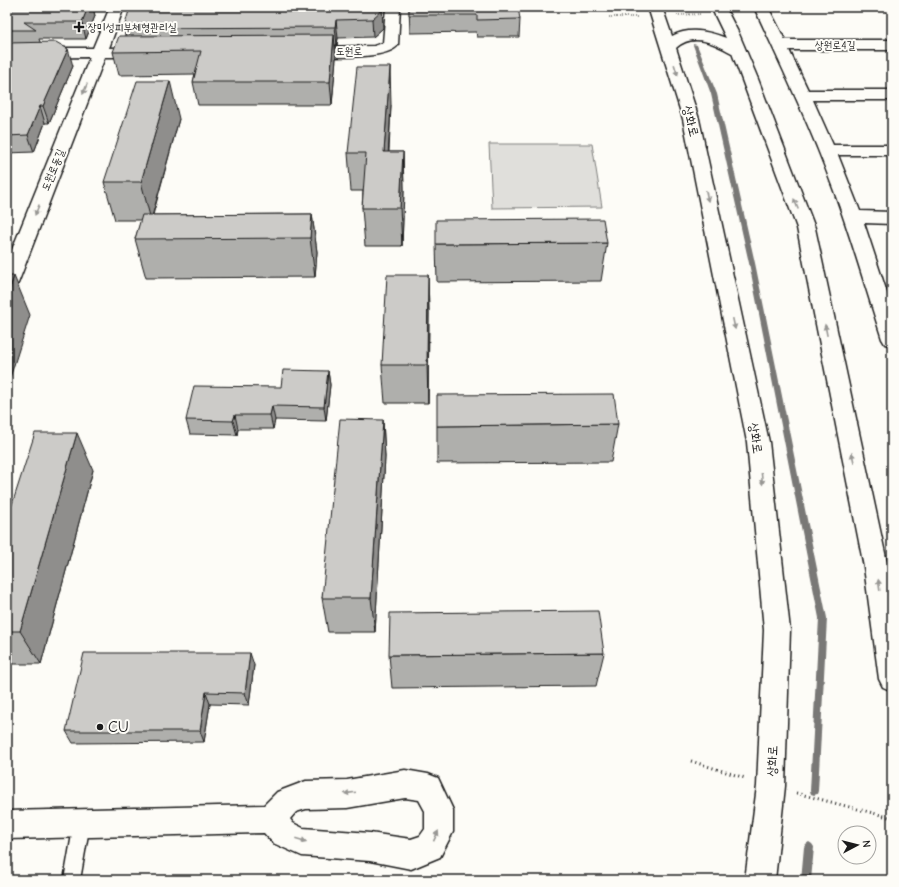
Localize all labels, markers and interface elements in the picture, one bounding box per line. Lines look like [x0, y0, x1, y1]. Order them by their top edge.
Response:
marker: 장미성피부체형관리실 [73, 21, 85, 33]
place label: 장미성피부체형관리실 [88, 21, 177, 34]
street label: 상원로4길 [815, 39, 856, 52]
street label: 도원로 [336, 45, 362, 58]
one-way arrow [673, 65, 679, 77]
one-way arrow [82, 83, 88, 95]
street label: 상화로 [680, 104, 702, 138]
street label: 도원로동길 [39, 147, 67, 193]
one-way arrow [705, 190, 711, 203]
one-way arrow [793, 199, 799, 210]
one-way arrow [34, 204, 40, 216]
one-way arrow [731, 318, 737, 330]
one-way arrow [823, 324, 829, 337]
street label: 상화로 [746, 421, 766, 455]
one-way arrow [849, 451, 855, 464]
one-way arrow [758, 473, 765, 485]
one-way arrow [876, 579, 882, 591]
place label: CU [108, 718, 129, 736]
marker: CU [95, 722, 105, 732]
street label: 상화로 [764, 745, 780, 777]
one-way arrow [344, 790, 356, 796]
north arrow [837, 825, 877, 865]
one-way arrow [433, 830, 439, 842]
one-way arrow [296, 837, 308, 843]
text: N [860, 839, 873, 848]

